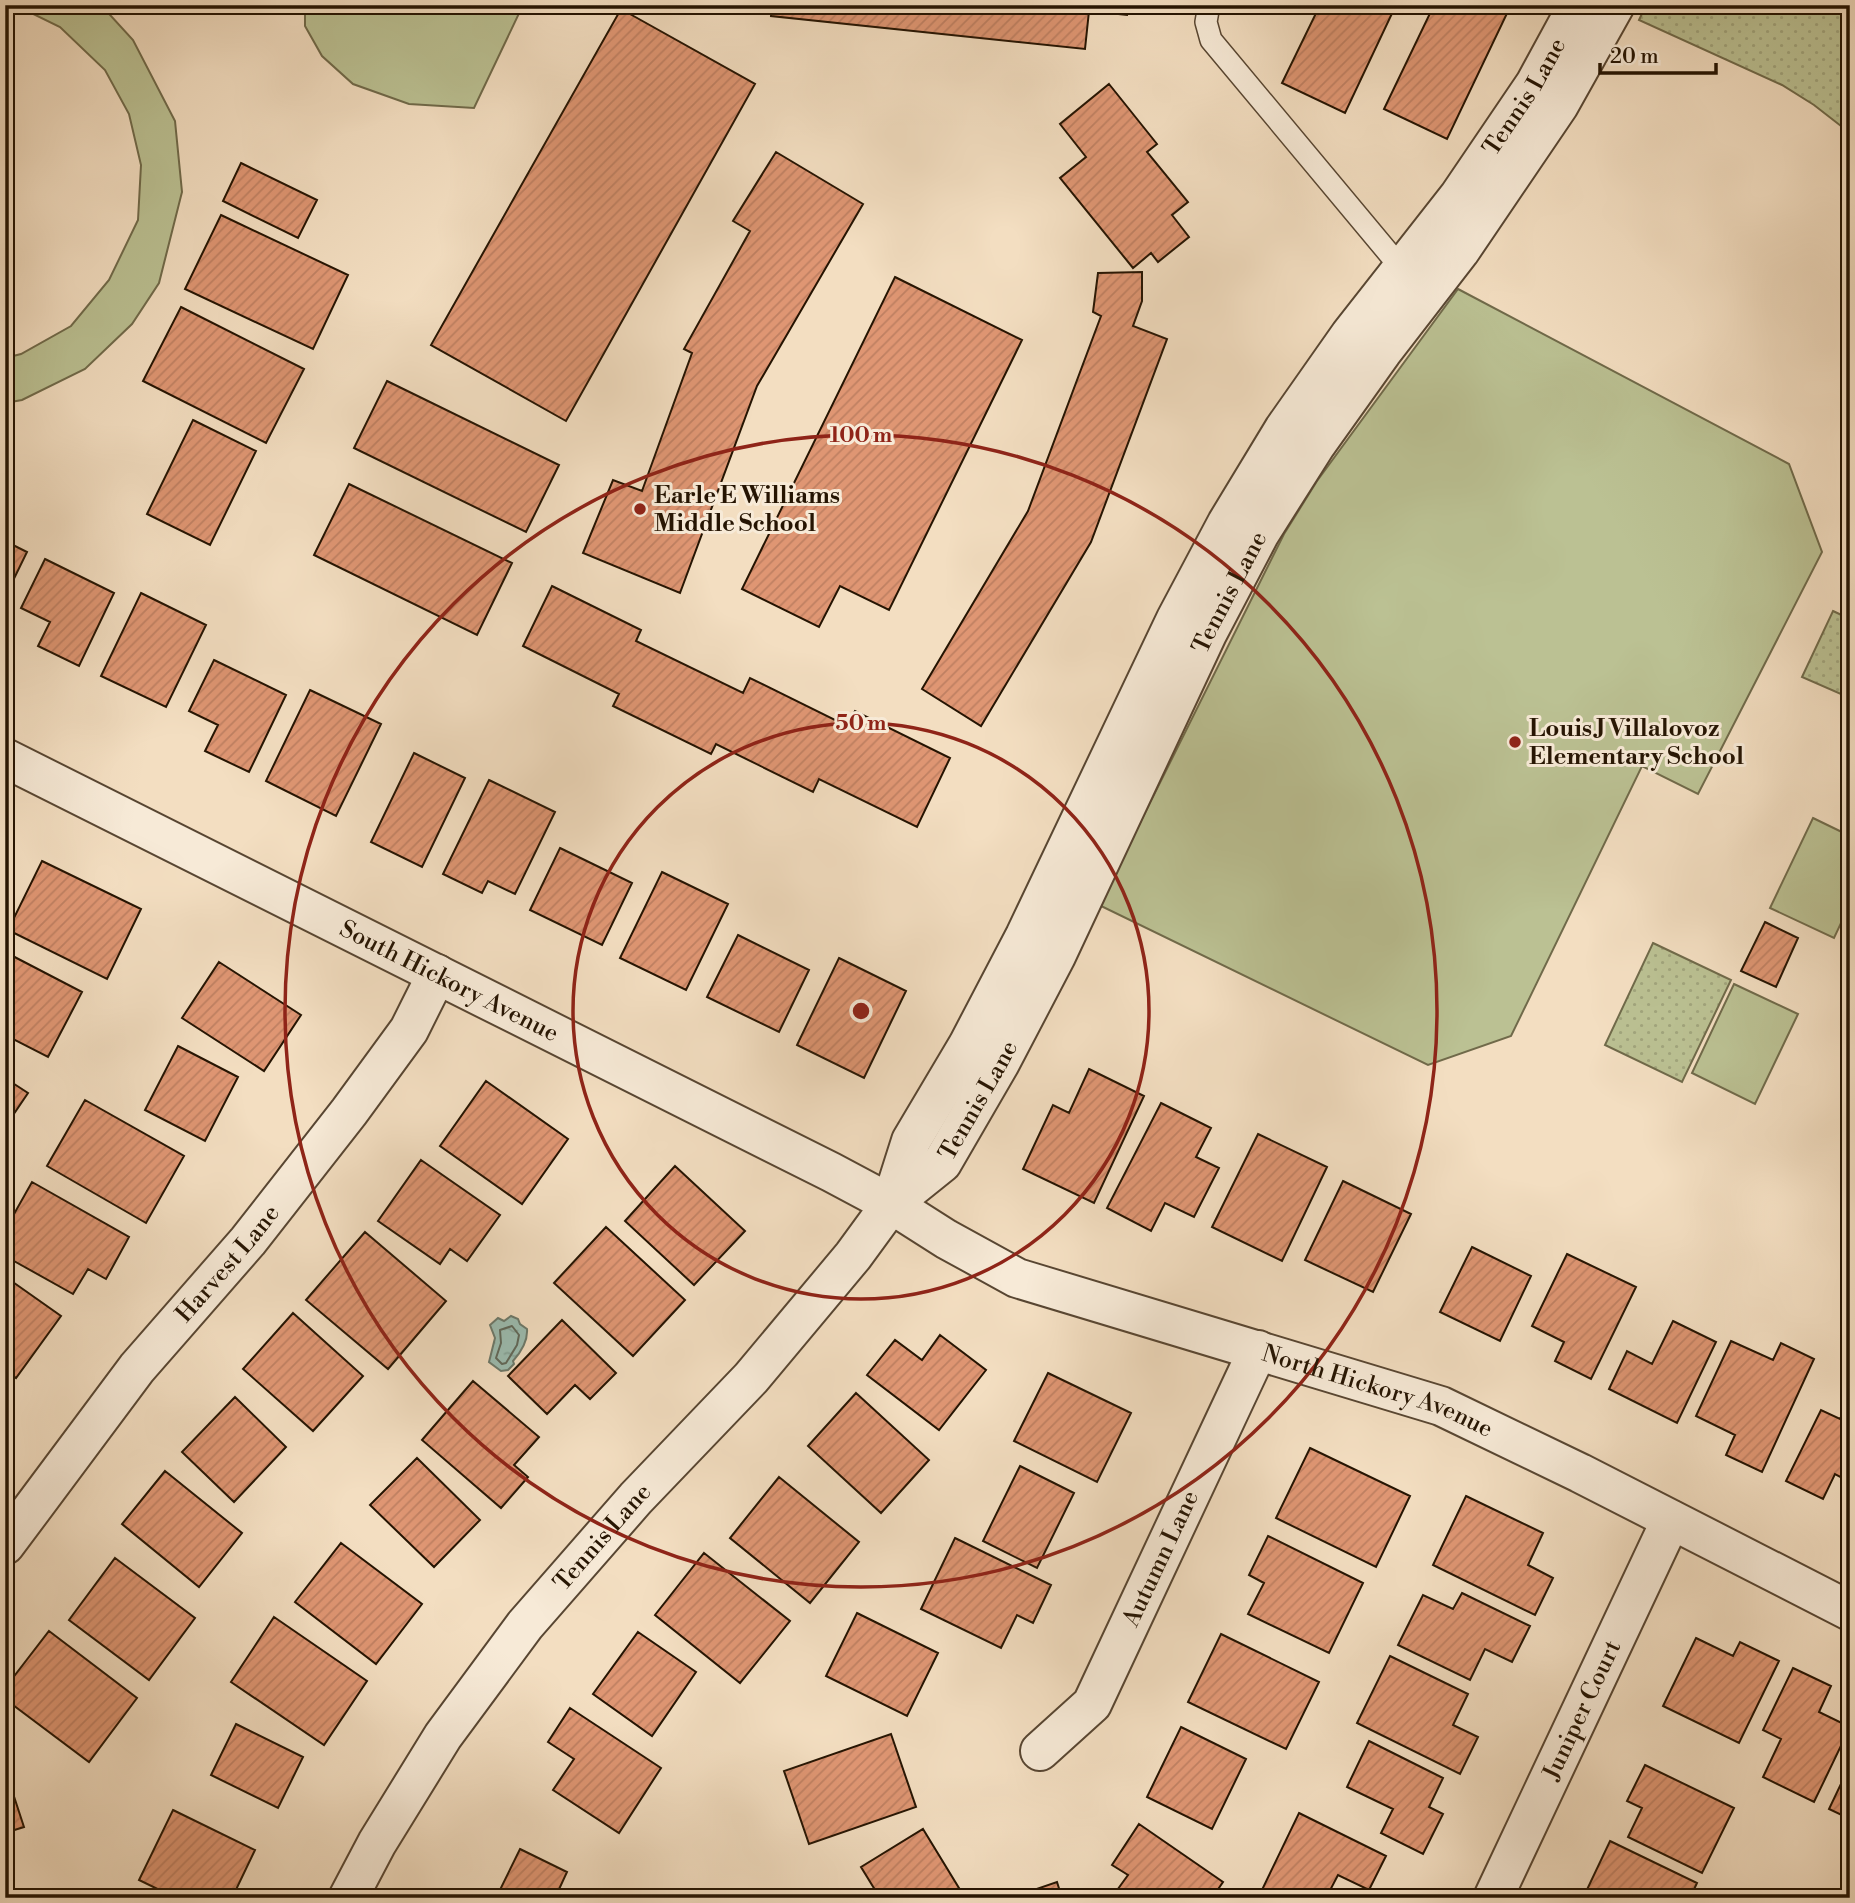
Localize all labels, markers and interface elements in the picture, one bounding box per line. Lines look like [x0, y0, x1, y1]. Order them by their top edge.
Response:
scale bar [1600, 32, 1715, 76]
street label: Tennis Lane [1477, 33, 1573, 162]
text: 20 m [1610, 44, 1659, 70]
text: 100 m [830, 423, 892, 449]
place label: Earle E Williams Middle School [654, 481, 840, 539]
marker: Earle E Williams Middle School [632, 501, 648, 517]
street label: Tennis Lane [1186, 527, 1274, 658]
text: 50 m [836, 711, 886, 737]
place label: Louis J Villalovoz Elementary School [1529, 714, 1744, 772]
marker: Louis J Villalovoz Elementary School [1507, 734, 1523, 750]
street label: South Hickory Avenue [334, 914, 563, 1049]
centre of rings [849, 999, 873, 1023]
street label: Tennis Lane [933, 1036, 1025, 1166]
street label: Harvest Lane [170, 1199, 287, 1329]
street label: North Hickory Avenue [1258, 1339, 1498, 1445]
street label: Tennis Lane [548, 1477, 658, 1598]
street label: Autumn Lane [1116, 1486, 1206, 1633]
street label: Juniper Court [1536, 1635, 1628, 1786]

